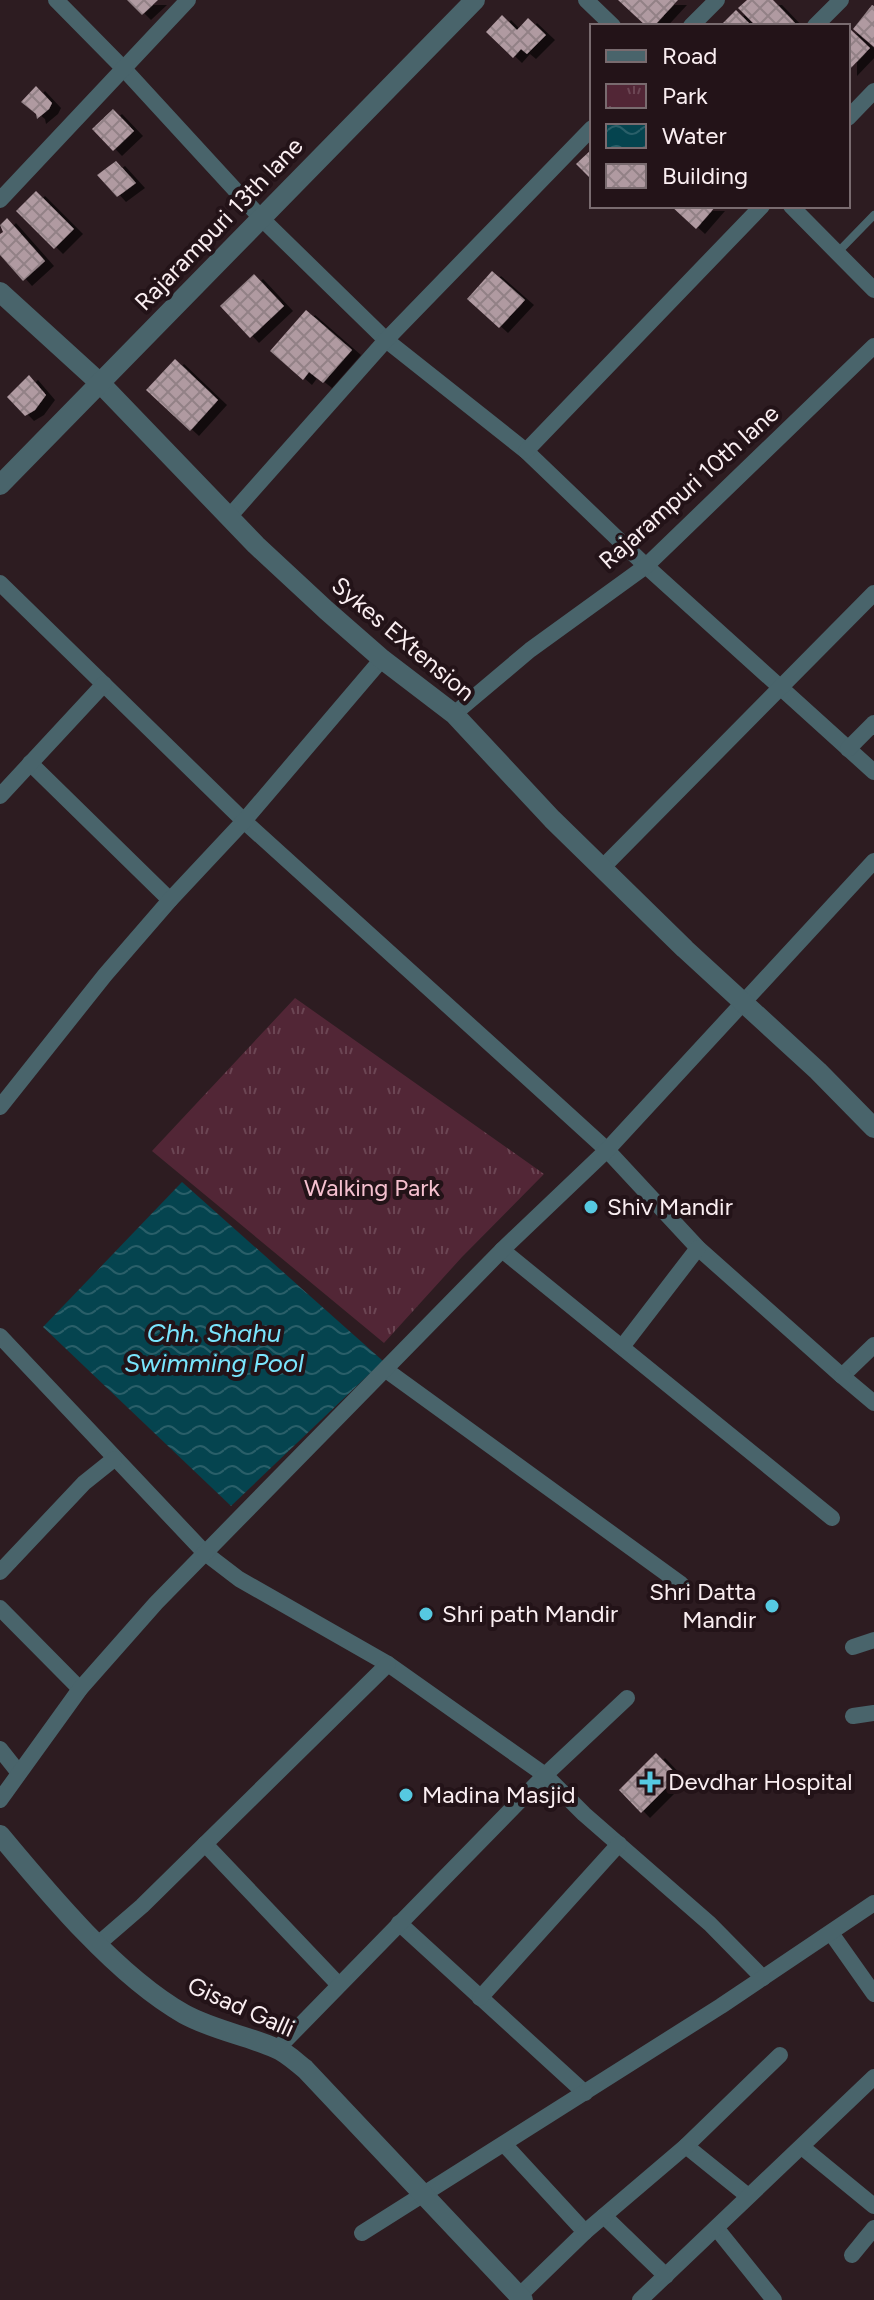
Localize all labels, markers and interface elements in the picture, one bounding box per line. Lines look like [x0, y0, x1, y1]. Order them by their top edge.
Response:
legend [590, 24, 850, 208]
text: Road [662, 41, 717, 70]
text: Park [662, 81, 708, 110]
text: Water [662, 121, 727, 150]
street label: Rajarampuri 13th lane [129, 131, 309, 316]
text: Building [662, 161, 748, 190]
street label: Rajarampuri 10th lane [593, 398, 784, 575]
street label: Sykes EXtension [326, 570, 481, 707]
park label: Walking Park [304, 1173, 440, 1202]
place label: Shiv Mandir [607, 1192, 733, 1221]
marker: Shiv Mandir [582, 1198, 600, 1216]
water label: Chh. Shahu Swimming Pool [124, 1317, 304, 1379]
place label: Shri Datta Mandir [649, 1577, 756, 1634]
marker: Shri Datta Mandir [763, 1597, 781, 1615]
place label: Shri path Mandir [442, 1599, 618, 1628]
marker: Shri path Mandir [417, 1605, 435, 1623]
place label: Devdhar Hospital [668, 1767, 853, 1796]
marker: Devdhar Hospital [639, 1771, 661, 1793]
place label: Madina Masjid [422, 1780, 576, 1809]
marker: Madina Masjid [397, 1786, 415, 1804]
street label: Gisad Galli [183, 1970, 299, 2043]

